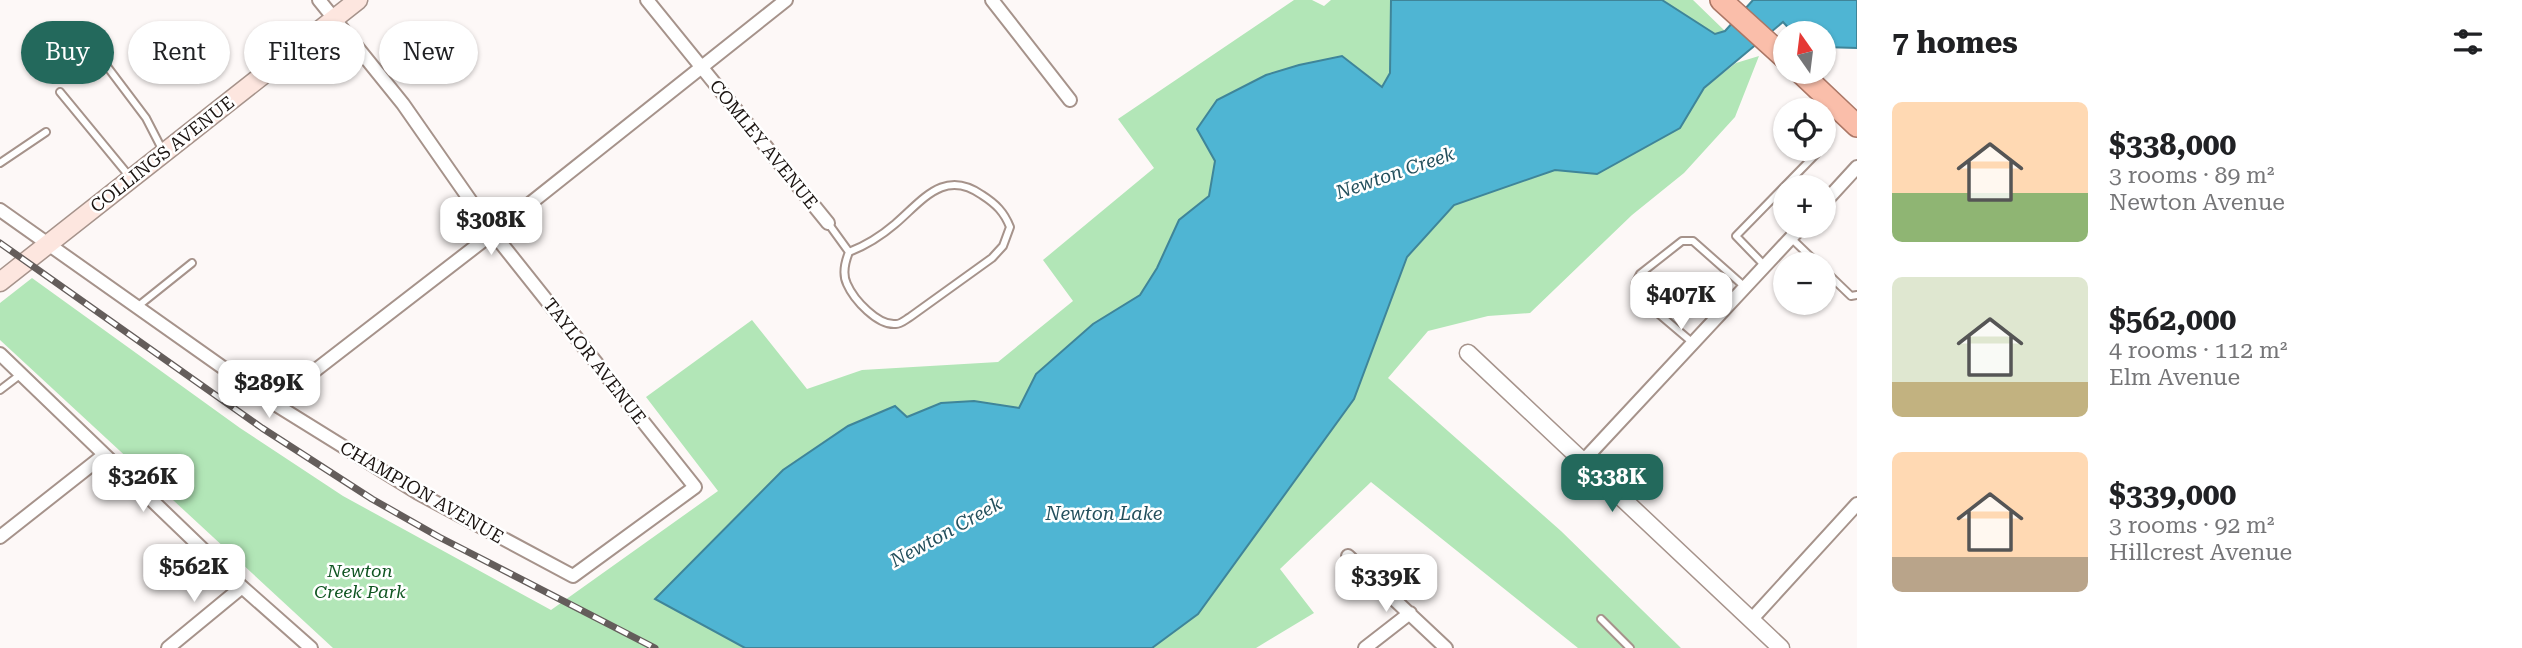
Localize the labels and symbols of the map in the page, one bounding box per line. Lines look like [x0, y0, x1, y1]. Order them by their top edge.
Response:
north arrow [1773, 21, 1836, 84]
street label: COMLEY AVENUE [706, 75, 822, 213]
street label: COLLINGS AVENUE [86, 91, 238, 217]
water label: Newton Creek [1332, 142, 1458, 204]
pin: $308K [442, 198, 540, 257]
pin: $407K [1632, 272, 1730, 332]
street label: TAYLOR AVENUE [539, 294, 651, 428]
pin: $289K [220, 360, 318, 420]
street label: CHAMPION AVENUE [337, 437, 507, 547]
pin: $326K [94, 454, 192, 514]
pin: $338K [1563, 454, 1661, 514]
water label: Newton Creek [885, 491, 1007, 573]
water label: Newton Lake [1045, 502, 1163, 525]
pin: $562K [145, 544, 243, 604]
pin: $339K [1337, 554, 1435, 614]
park label: Newton Creek Park [314, 560, 406, 602]

